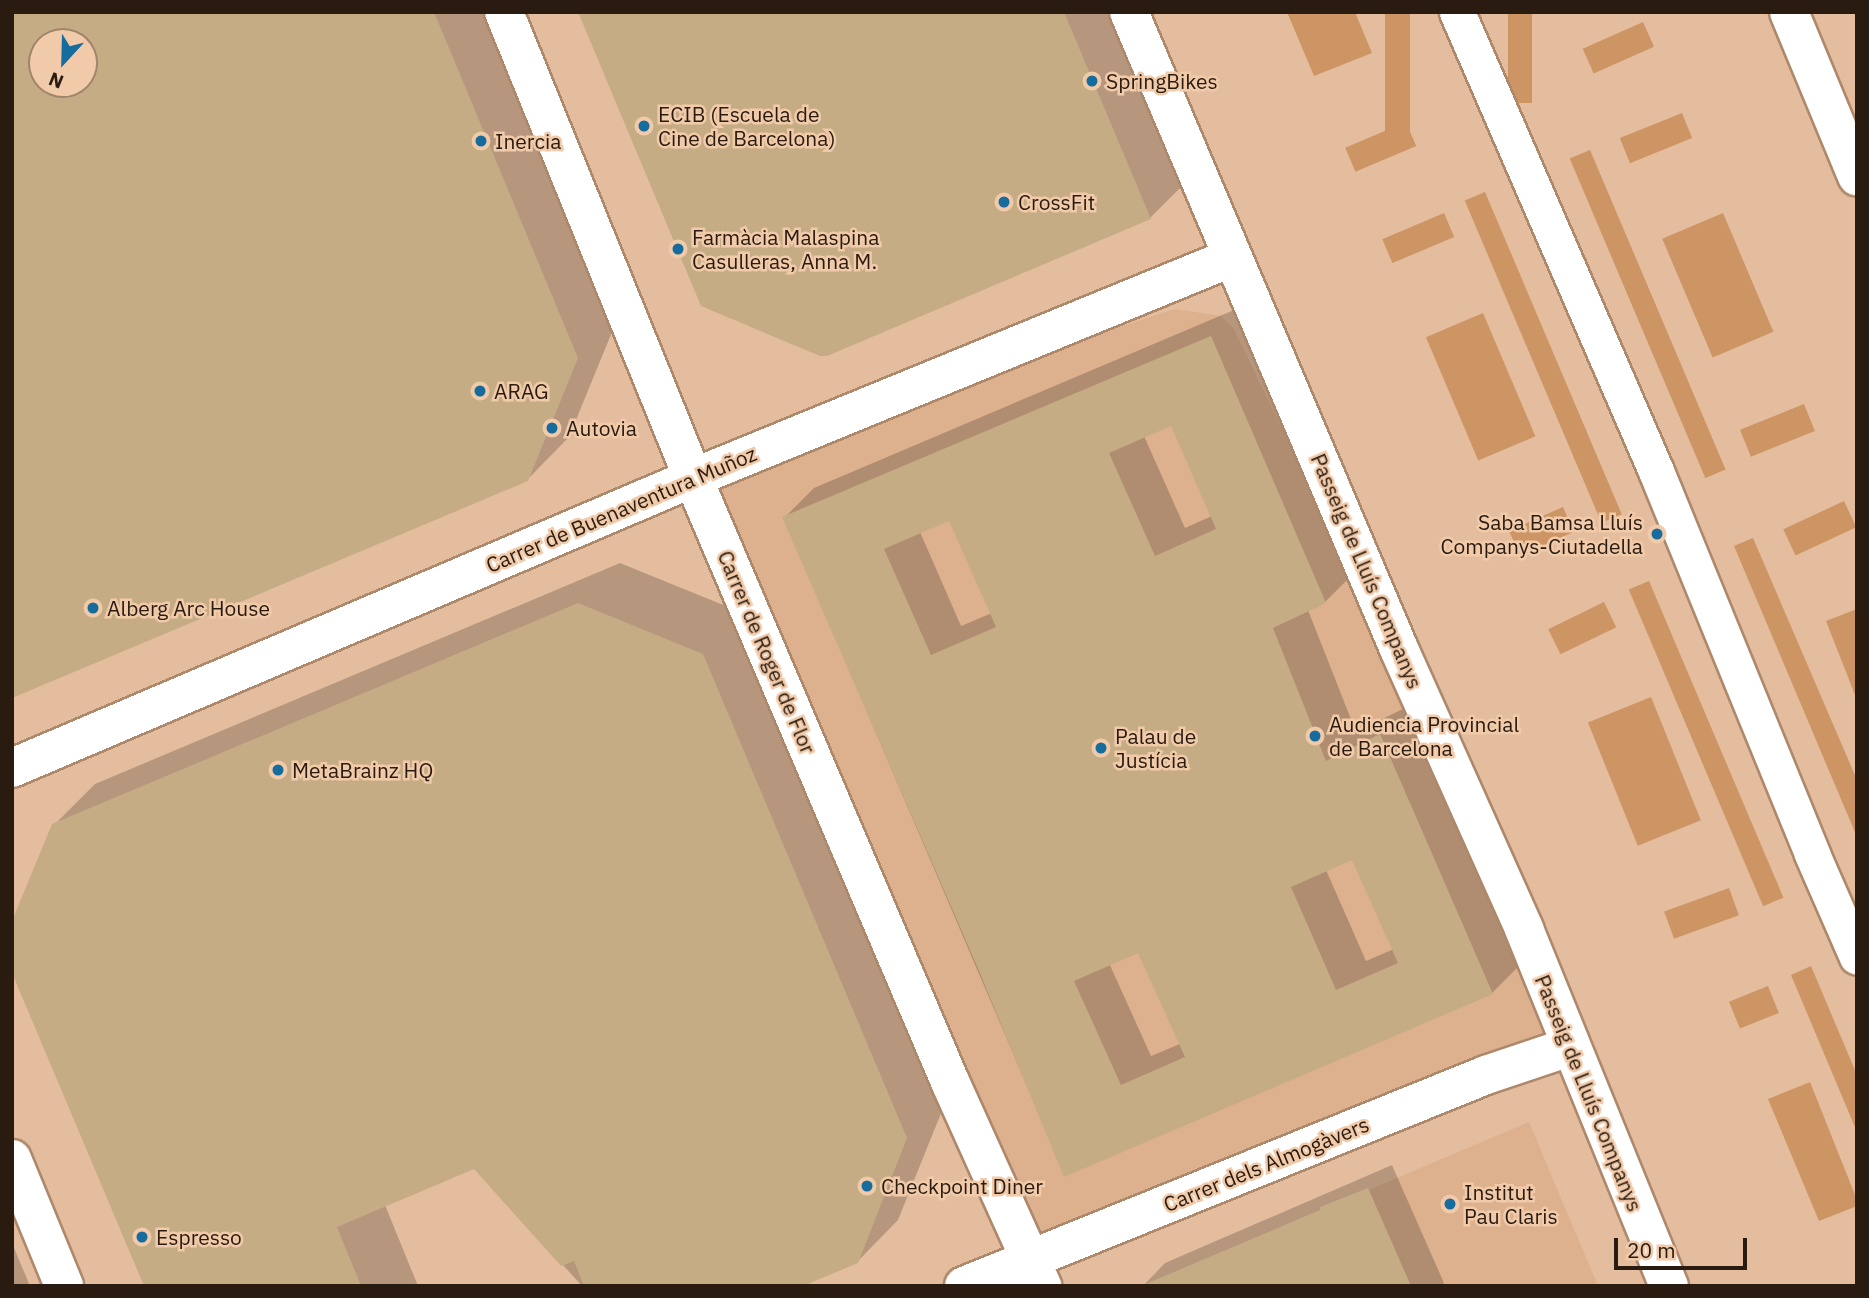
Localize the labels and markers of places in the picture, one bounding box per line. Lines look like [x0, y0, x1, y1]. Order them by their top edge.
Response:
place label: SpringBikes [1106, 68, 1218, 94]
marker: SpringBikes [1084, 73, 1100, 89]
place label: ECIB (Escuela de Cine de Barcelona) [658, 101, 836, 151]
marker: ECIB (Escuela de Cine de Barcelona) [636, 118, 652, 134]
place label: Inercia [495, 128, 561, 154]
marker: Inercia [473, 133, 489, 149]
place label: CrossFit [1018, 189, 1095, 215]
marker: CrossFit [996, 194, 1012, 210]
place label: Farmàcia Malaspina Casulleras, Anna M. [692, 224, 879, 274]
marker: Farmàcia Malaspina Casulleras, Anna M. [670, 241, 686, 257]
place label: ARAG [494, 378, 549, 404]
marker: ARAG [472, 383, 488, 399]
place label: Autovia [566, 415, 637, 441]
marker: Autovia [544, 420, 560, 436]
place label: Saba Bamsa Lluís Companys-Ciutadella [1441, 509, 1643, 559]
marker: Saba Bamsa Lluís Companys-Ciutadella [1649, 526, 1665, 542]
place label: Alberg Arc House [107, 595, 270, 621]
marker: Alberg Arc House [85, 600, 101, 616]
place label: Audiencia Provincial de Barcelona [1329, 711, 1519, 761]
place label: Palau de Justícia [1115, 723, 1196, 773]
marker: Audiencia Provincial de Barcelona [1307, 728, 1323, 744]
marker: Palau de Justícia [1093, 740, 1109, 756]
place label: MetaBrainz HQ [292, 757, 433, 783]
marker: MetaBrainz HQ [270, 762, 286, 778]
place label: Checkpoint Diner [881, 1173, 1043, 1199]
marker: Checkpoint Diner [859, 1178, 875, 1194]
place label: Institut Pau Claris [1464, 1179, 1558, 1229]
marker: Institut Pau Claris [1442, 1196, 1458, 1212]
place label: Espresso [156, 1224, 242, 1250]
marker: Espresso [134, 1229, 150, 1245]

